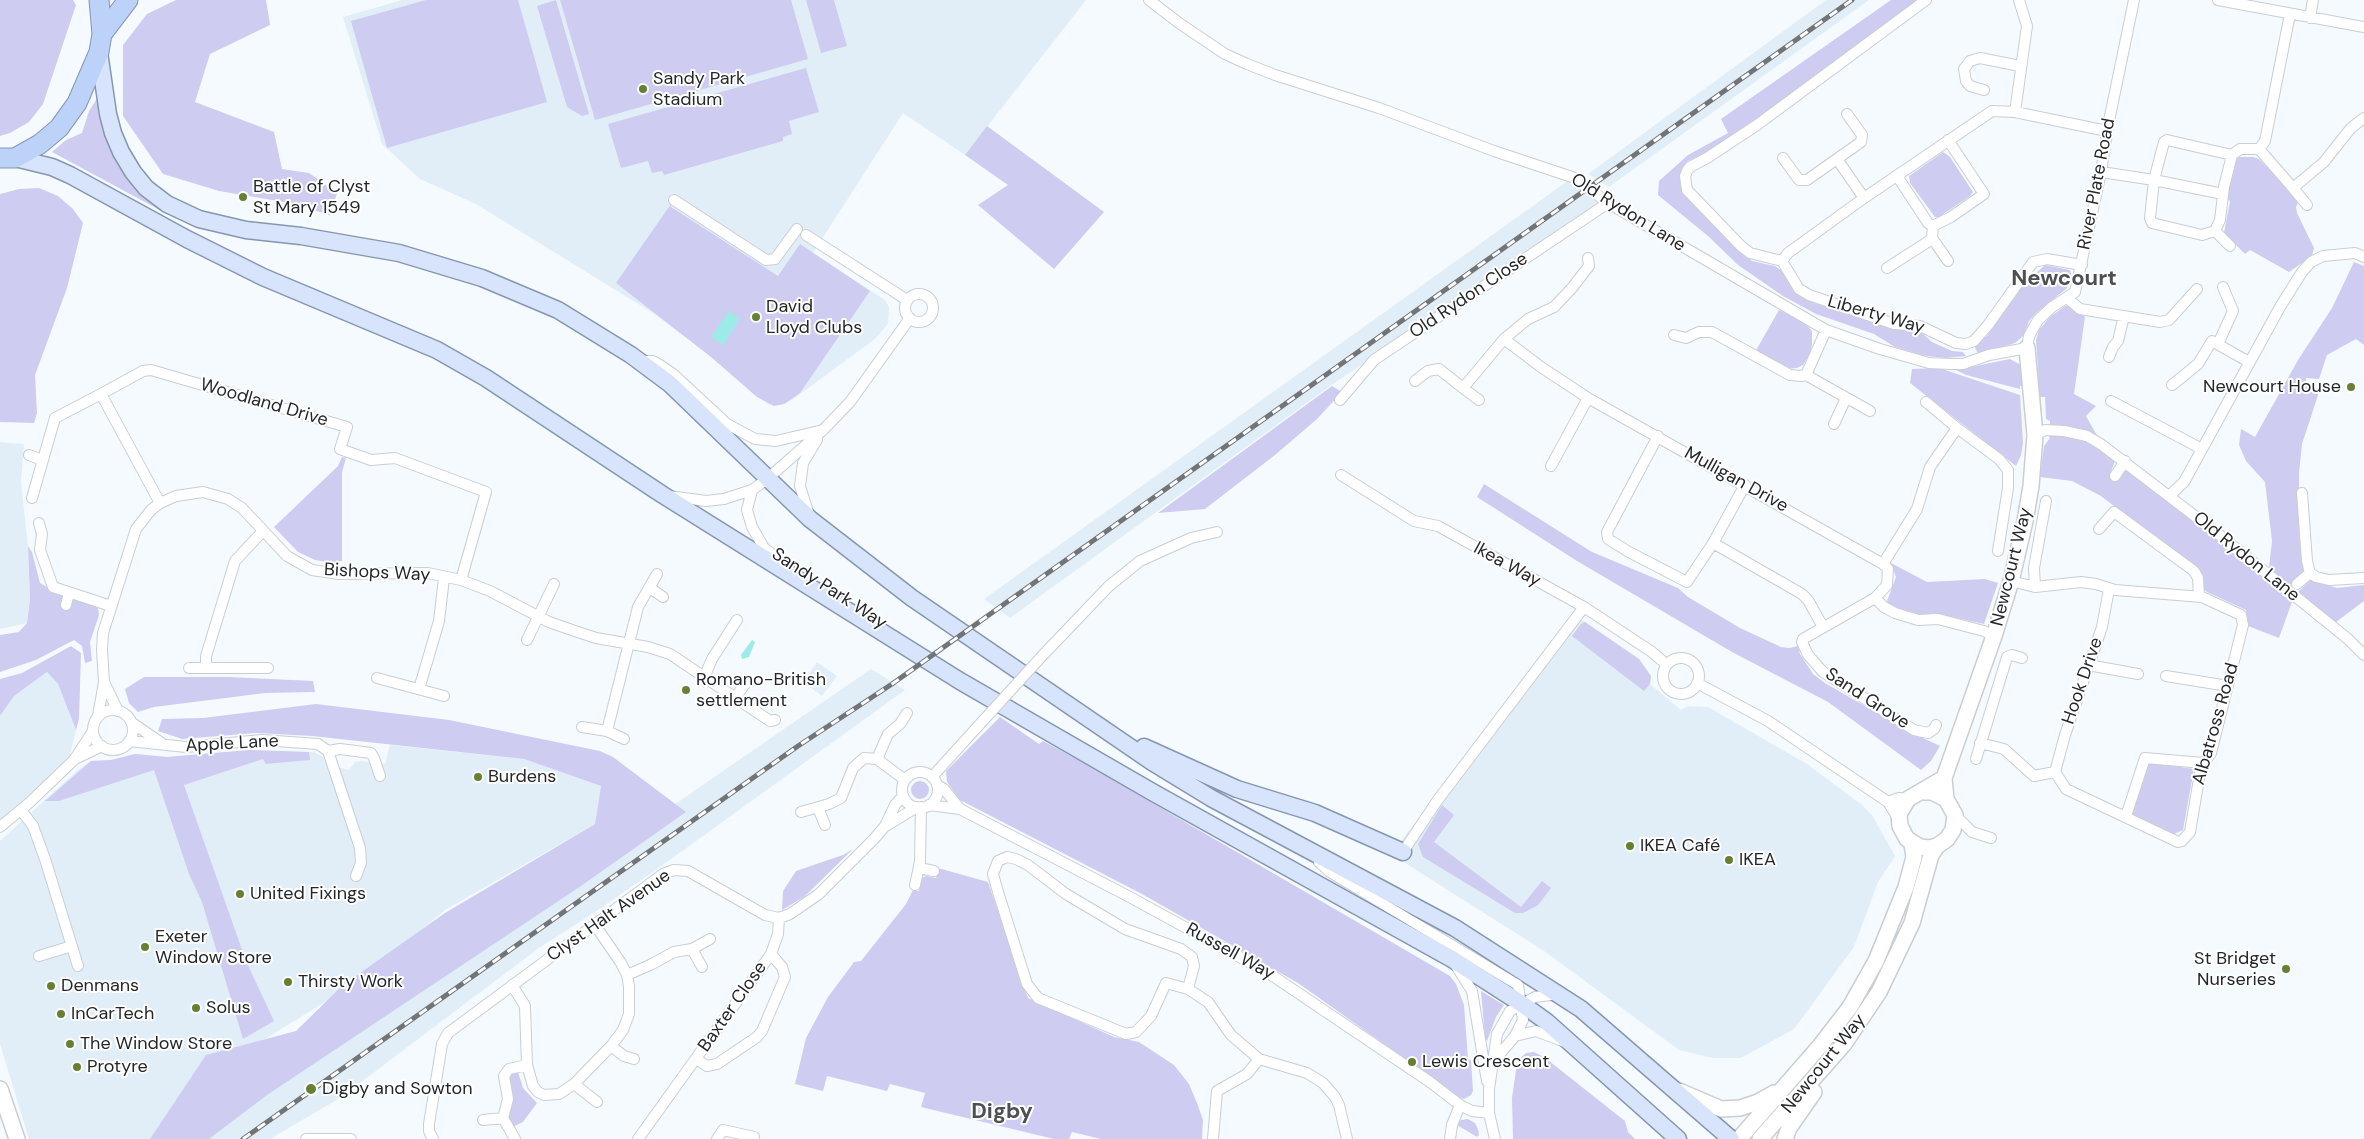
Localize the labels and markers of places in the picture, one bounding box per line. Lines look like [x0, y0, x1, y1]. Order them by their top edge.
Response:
place label: Sandy Park Stadium [653, 68, 745, 110]
marker: Sandy Park Stadium [637, 83, 649, 95]
place label: Battle of Clyst St Mary 1549 [253, 176, 370, 218]
marker: Battle of Clyst St Mary 1549 [237, 191, 249, 203]
place label: David Lloyd Clubs [766, 296, 862, 338]
marker: David Lloyd Clubs [750, 311, 762, 323]
place label: Newcourt House [2203, 376, 2341, 398]
marker: Newcourt House [2345, 381, 2357, 393]
place label: Romano-British settlement [696, 669, 826, 712]
marker: Romano-British settlement [680, 684, 692, 696]
place label: Burdens [488, 766, 556, 788]
marker: Burdens [472, 771, 484, 783]
place label: IKEA Café [1640, 835, 1720, 857]
marker: IKEA Café [1624, 840, 1636, 852]
place label: IKEA [1739, 849, 1776, 871]
marker: IKEA [1723, 854, 1735, 866]
place label: United Fixings [250, 883, 366, 905]
marker: United Fixings [234, 888, 246, 900]
place label: Exeter Window Store [155, 926, 272, 969]
marker: Exeter Window Store [139, 941, 151, 953]
place label: St Bridget Nurseries [2194, 948, 2276, 991]
marker: St Bridget Nurseries [2280, 963, 2292, 975]
place label: Thirsty Work [298, 971, 403, 993]
place label: Denmans [61, 975, 139, 997]
marker: Thirsty Work [282, 976, 294, 988]
marker: Denmans [45, 980, 57, 992]
place label: Solus [206, 997, 250, 1019]
marker: Solus [190, 1002, 202, 1014]
place label: InCarTech [71, 1003, 154, 1025]
marker: InCarTech [55, 1008, 67, 1020]
place label: The Window Store [80, 1033, 232, 1055]
marker: The Window Store [64, 1038, 76, 1050]
place label: Lewis Crescent [1422, 1051, 1549, 1073]
place label: Protyre [87, 1056, 148, 1078]
marker: Lewis Crescent [1406, 1056, 1418, 1068]
marker: Protyre [71, 1061, 83, 1073]
place label: Digby and Sowton [322, 1078, 473, 1100]
marker: Digby and Sowton [304, 1082, 318, 1096]

